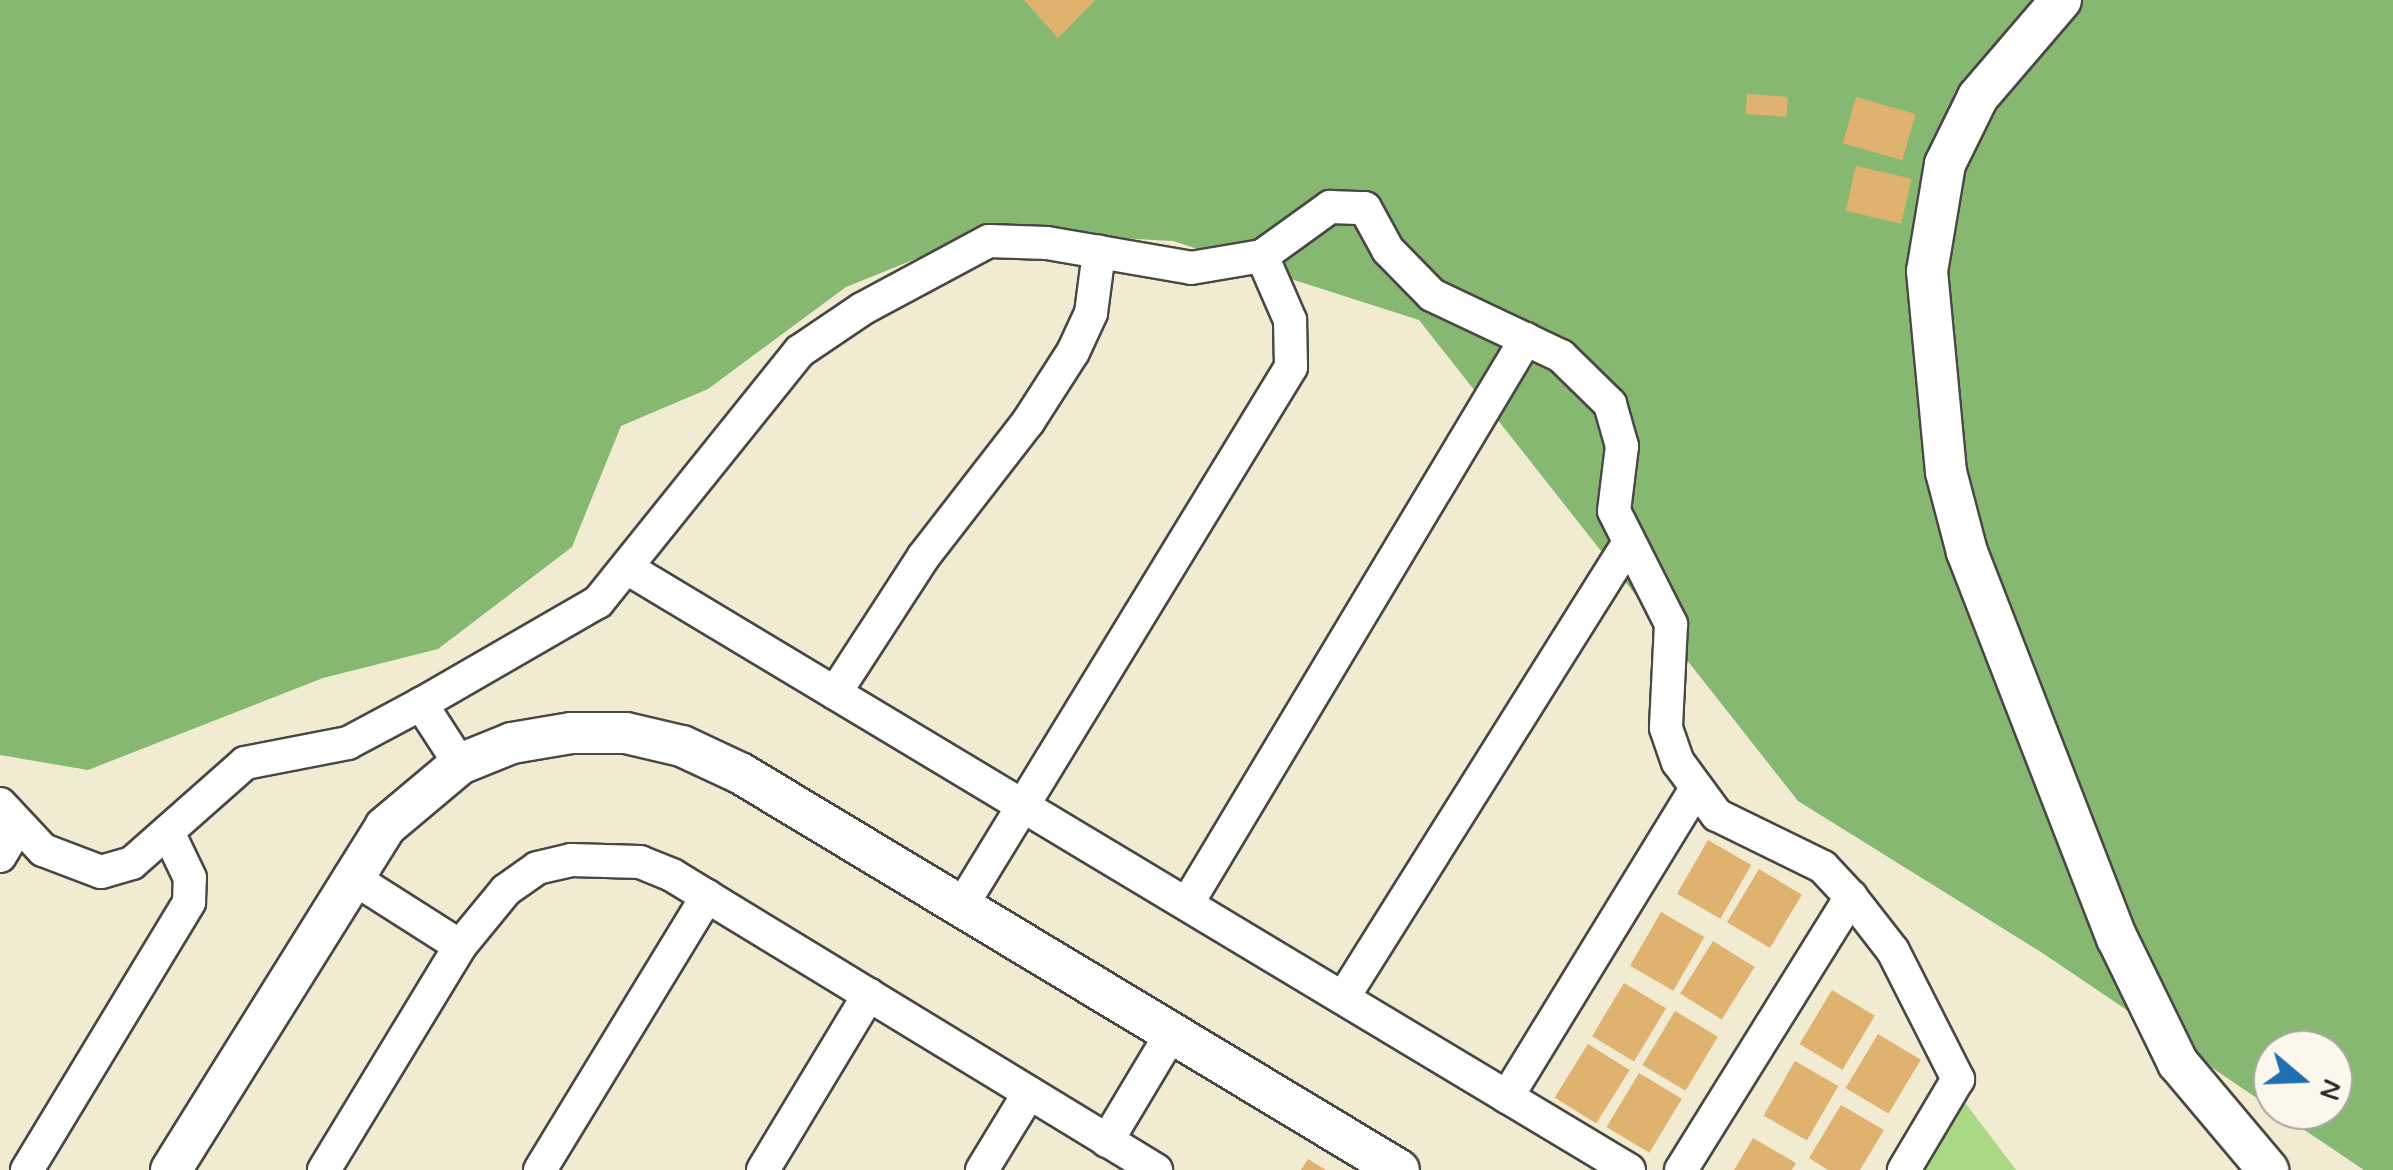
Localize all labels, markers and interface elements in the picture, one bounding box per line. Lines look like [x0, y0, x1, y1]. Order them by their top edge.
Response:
north arrow [2253, 1030, 2353, 1130]
text: N [2309, 1074, 2350, 1104]

